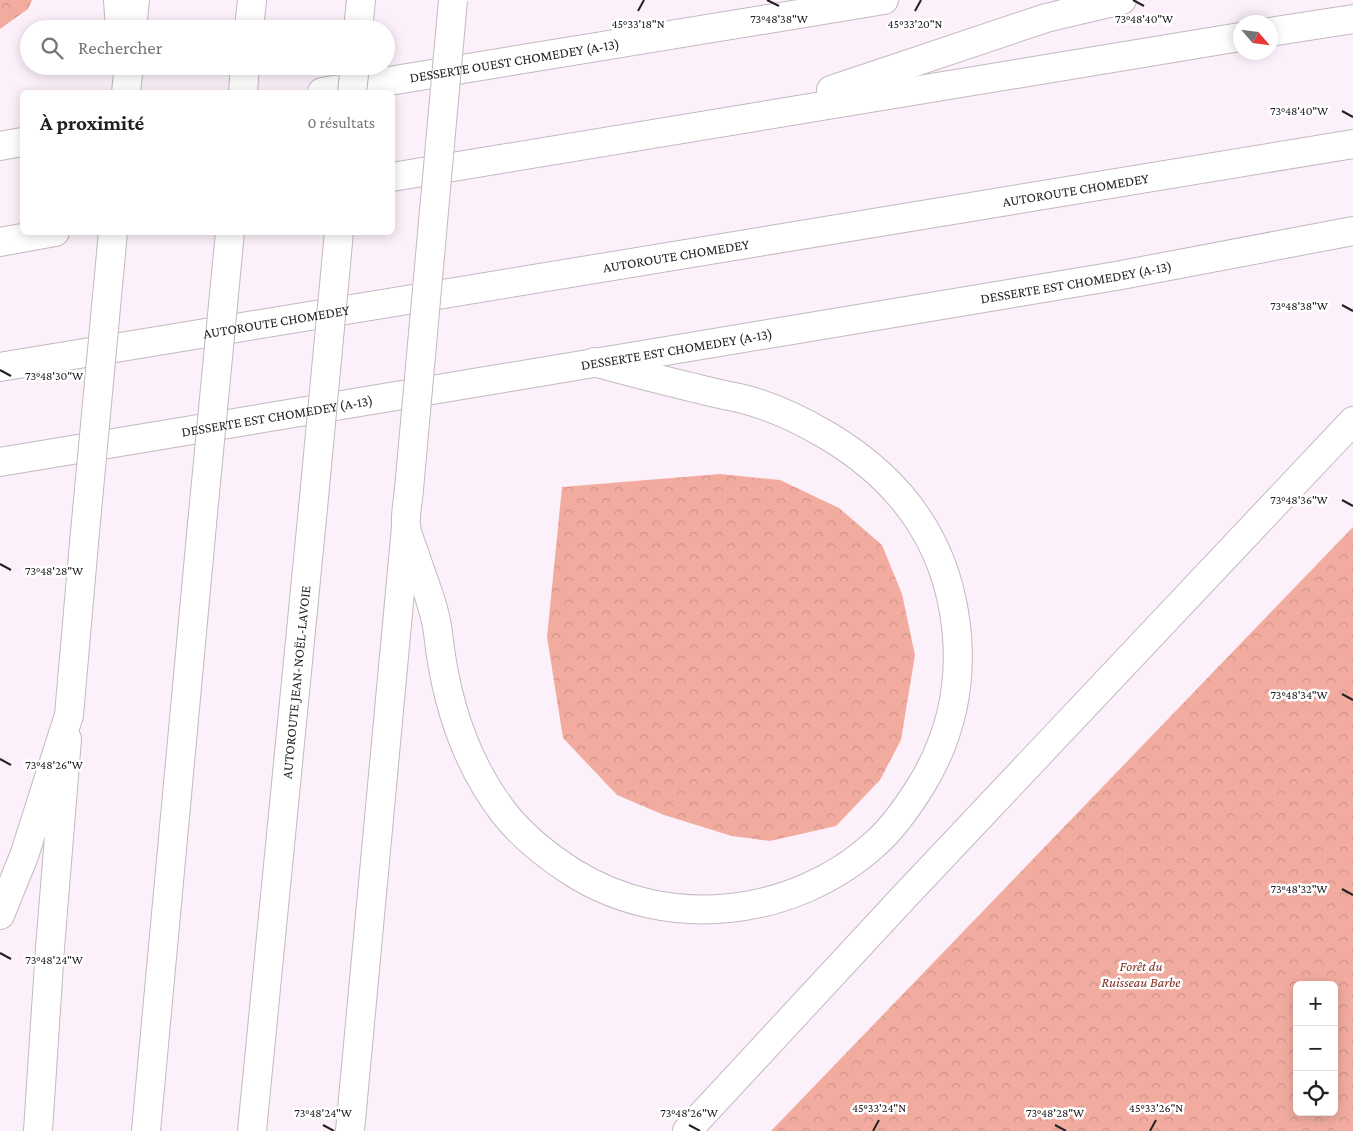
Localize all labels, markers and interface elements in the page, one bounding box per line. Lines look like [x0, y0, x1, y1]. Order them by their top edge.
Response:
text: 73°48'38"W [750, 12, 808, 26]
text: 73°48'40"W [1115, 12, 1173, 26]
north arrow [1233, 15, 1278, 60]
text: 45°33'18"N [611, 17, 665, 31]
text: 45°33'20"N [888, 17, 943, 31]
search box [20, 20, 395, 75]
icon: search [38, 34, 66, 62]
street label: DESSERTE OUEST CHOMEDEY (A-13) [408, 35, 621, 86]
text: Rechercher [78, 37, 162, 58]
text: 73°48'40"W [1270, 104, 1328, 118]
text: À proximité [40, 111, 144, 135]
text: 0 résultats [308, 114, 375, 131]
street label: AUTOROUTE CHOMEDEY [1001, 170, 1150, 210]
street label: AUTOROUTE CHOMEDEY [602, 236, 751, 276]
street label: DESSERTE EST CHOMEDEY (A-13) [979, 258, 1173, 306]
text: 73°48'38"W [1270, 299, 1328, 313]
street label: AUTOROUTE CHOMEDEY [202, 301, 351, 341]
street label: DESSERTE EST CHOMEDEY (A-13) [580, 325, 774, 373]
text: 73°48'30"W [25, 369, 83, 383]
street label: DESSERTE EST CHOMEDEY (A-13) [180, 392, 374, 440]
text: 73°48'36"W [1270, 493, 1328, 507]
text: 73°48'28"W [25, 564, 83, 578]
street label: AUTOROUTE JEAN-NOËL-LAVOIE [279, 584, 313, 779]
text: 73°48'34"W [1270, 688, 1328, 702]
text: 73°48'26"W [25, 758, 83, 772]
text: 73°48'32"W [1271, 882, 1327, 896]
text: 73°48'24"W [25, 953, 83, 967]
park label: Forêt du Ruisseau Barbe [1101, 958, 1181, 990]
map controls [1293, 981, 1338, 1116]
button: + [1293, 981, 1338, 1026]
button: − [1293, 1026, 1338, 1071]
button: locate [1293, 1071, 1338, 1116]
text: 45°33'24"N [852, 1101, 906, 1115]
text: 45°33'26"N [1129, 1101, 1183, 1115]
text: 73°48'24"W [294, 1106, 352, 1120]
text: 73°48'26"W [660, 1106, 718, 1120]
text: 73°48'28"W [1026, 1106, 1084, 1120]

